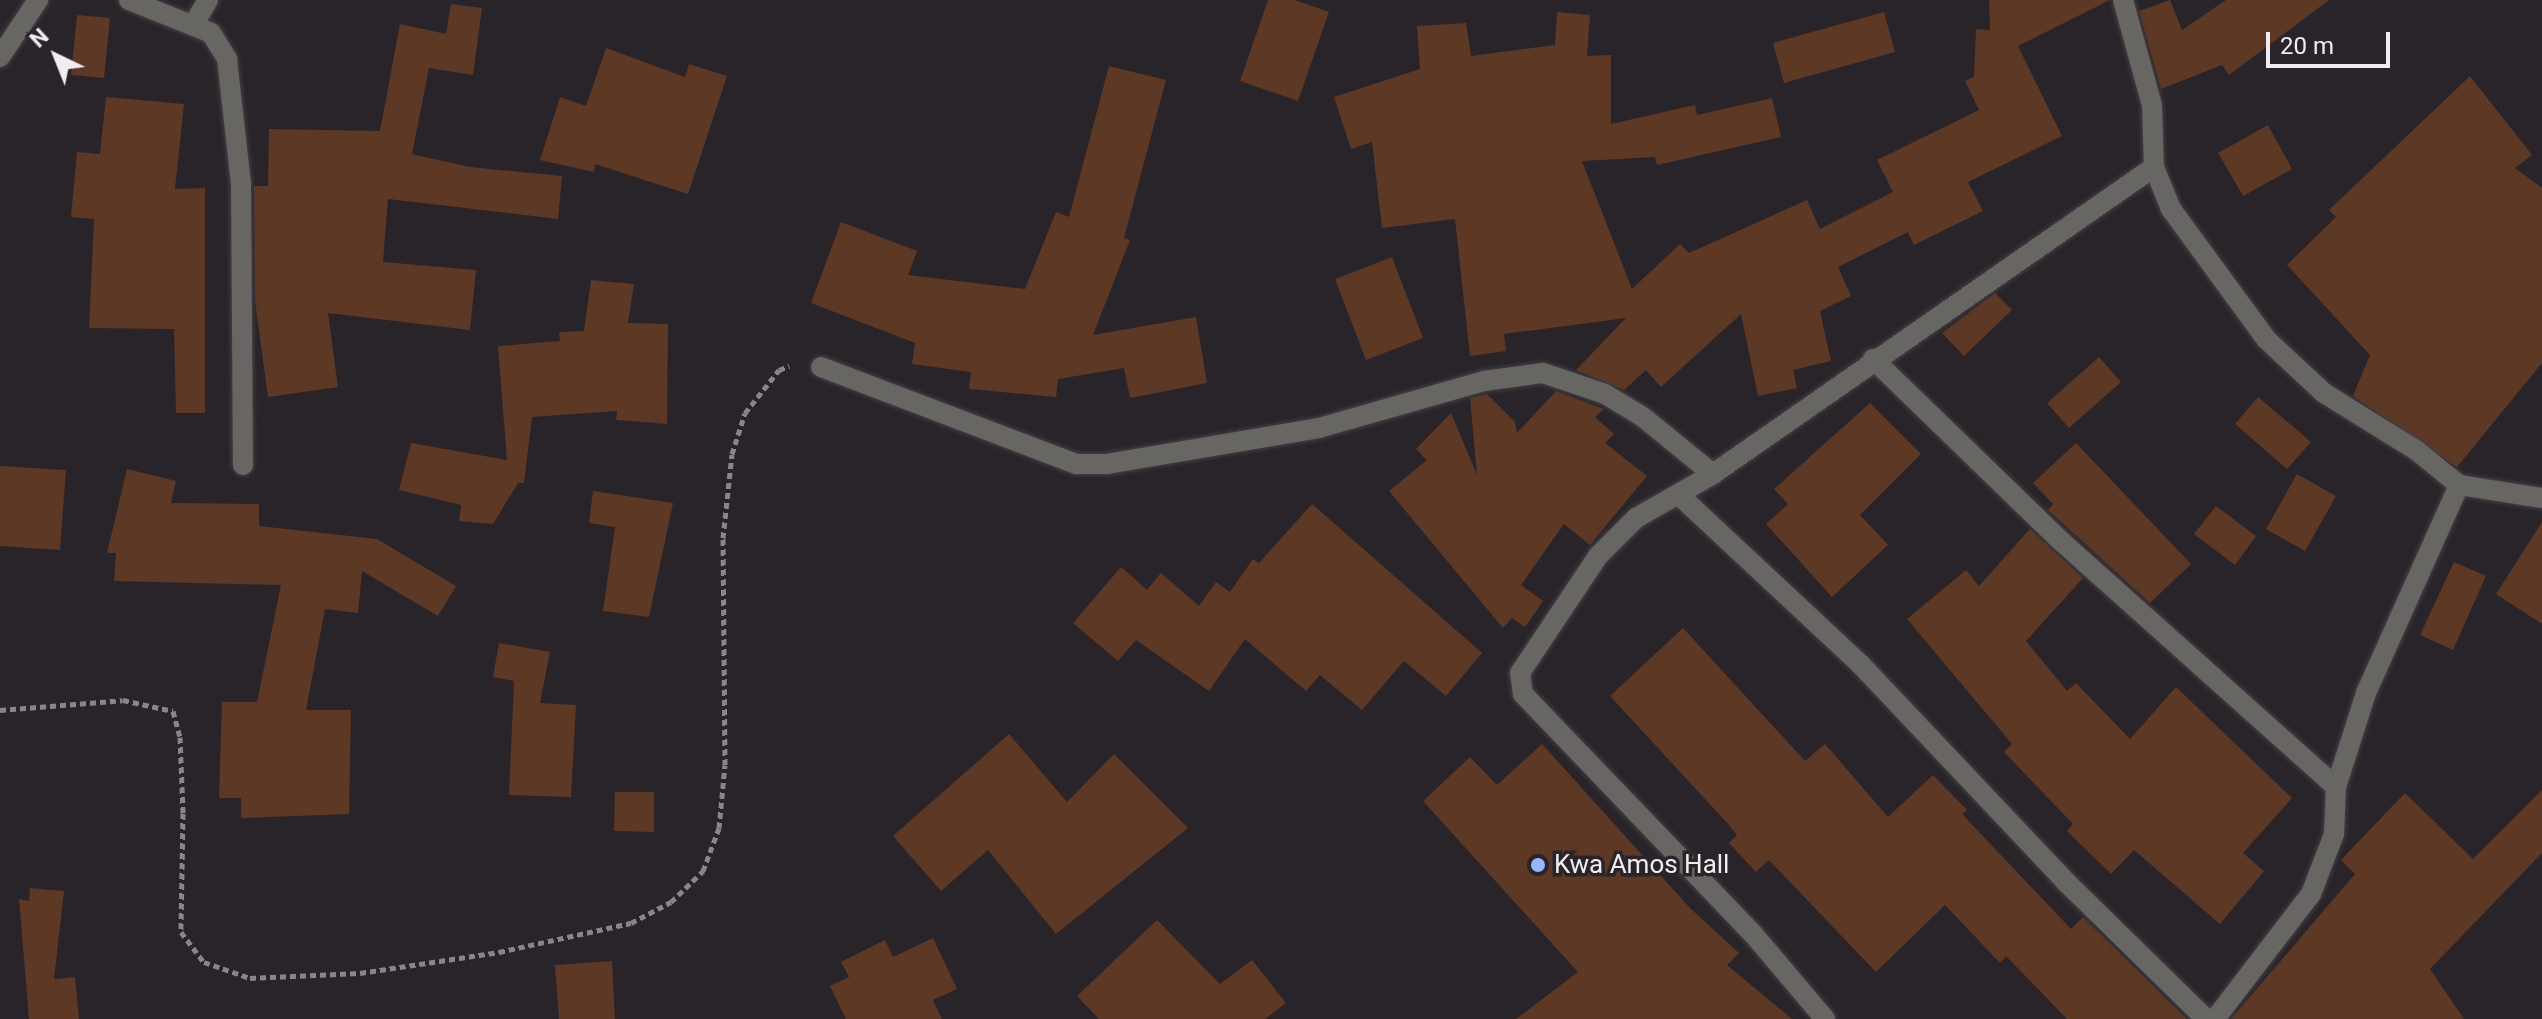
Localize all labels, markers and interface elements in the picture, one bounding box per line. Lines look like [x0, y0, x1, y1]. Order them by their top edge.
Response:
north arrow [16, 16, 96, 96]
scale bar [2270, 16, 2394, 66]
text: N [25, 24, 53, 53]
text: 20 m [2280, 32, 2334, 60]
place label: Kwa Amos Hall [1554, 849, 1729, 881]
marker: Kwa Amos Hall [1529, 856, 1547, 874]

